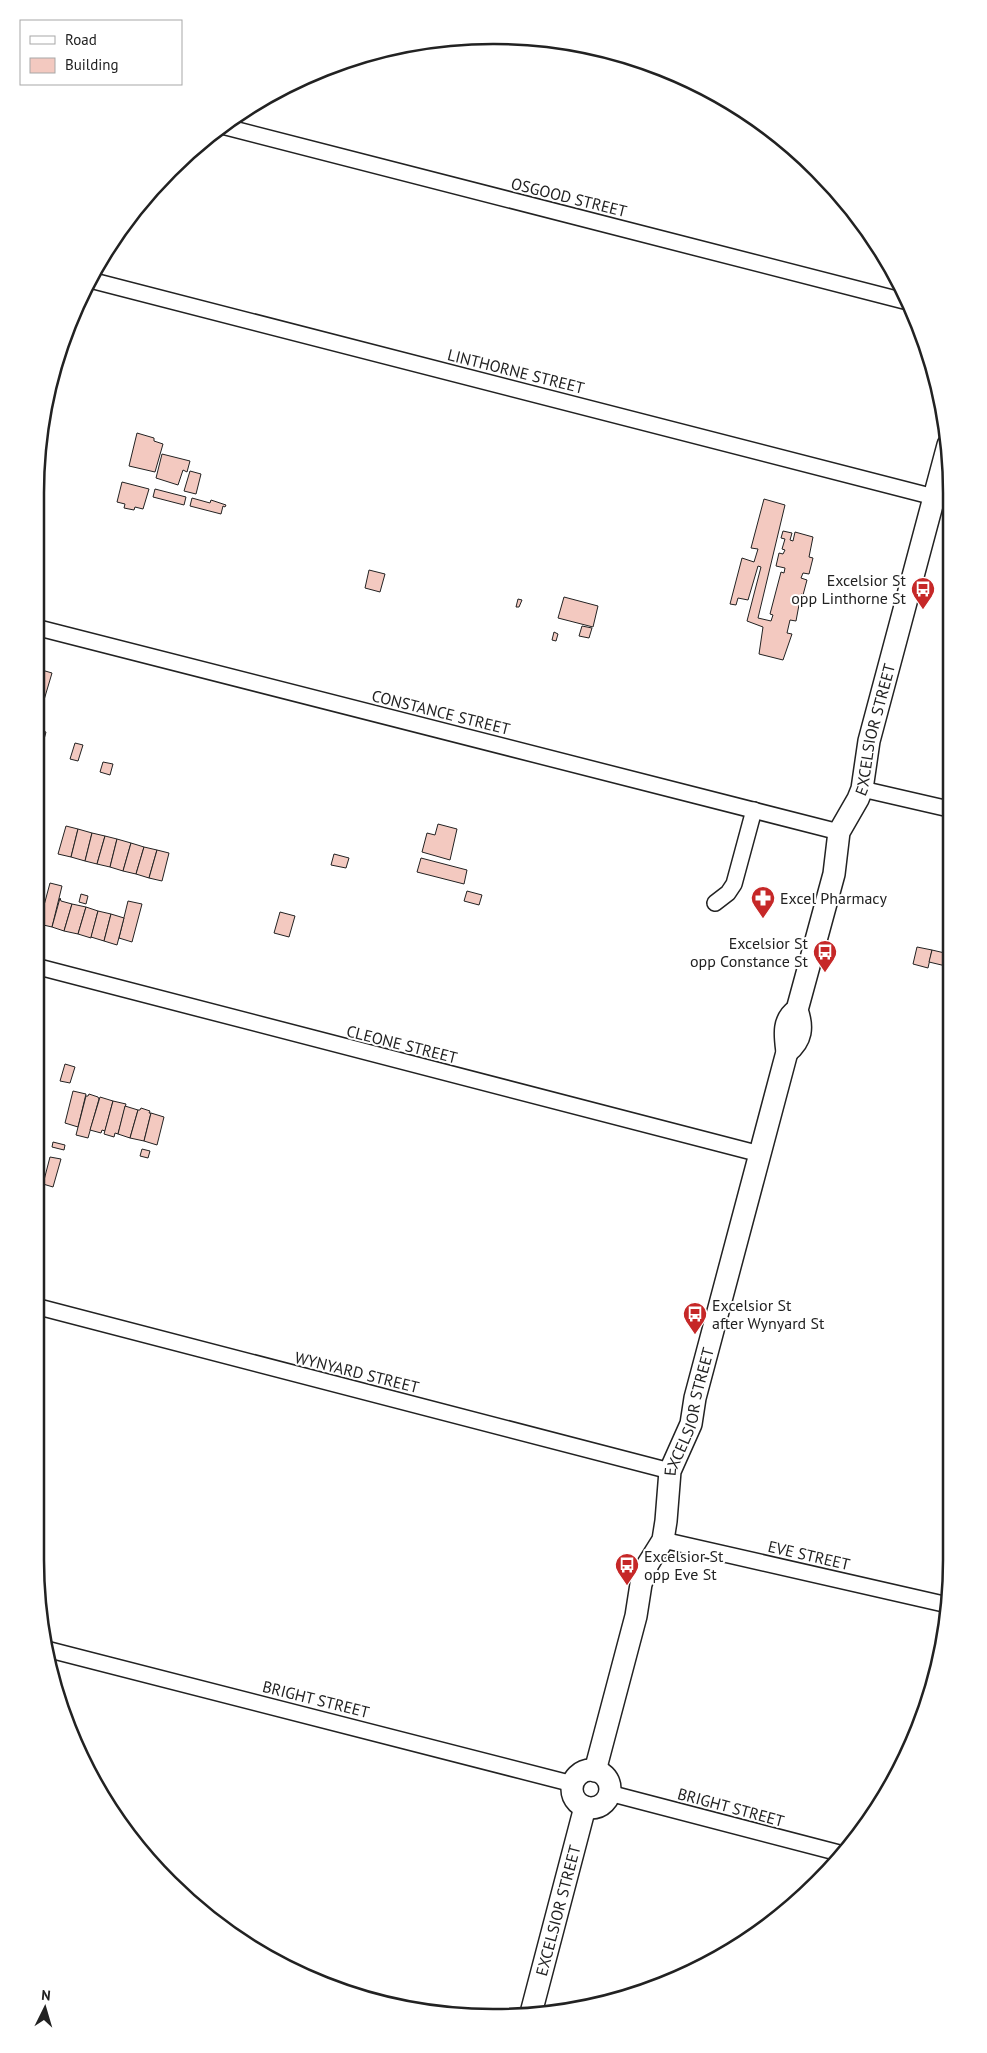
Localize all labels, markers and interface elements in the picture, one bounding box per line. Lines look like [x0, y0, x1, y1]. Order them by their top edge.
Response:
legend [20, 20, 182, 85]
text: Road [65, 30, 97, 49]
text: Building [65, 55, 119, 74]
street label: OSGOOD STREET [509, 173, 629, 221]
street label: LINTHORNE STREET [445, 344, 587, 398]
place label: Excelsior St opp Linthorne St [791, 570, 907, 608]
bus stop icon: Excelsior St opp Linthorne St [910, 576, 936, 610]
street label: EXCELSIOR STREET [850, 661, 899, 798]
street label: CONSTANCE STREET [370, 685, 512, 739]
pharmacy icon: Excel Pharmacy [750, 885, 776, 919]
place label: Excel Pharmacy [780, 888, 887, 908]
place label: Excelsior St opp Constance St [690, 933, 809, 971]
bus stop icon: Excelsior St opp Constance St [812, 939, 838, 973]
street label: CLEONE STREET [345, 1021, 460, 1067]
place label: Excelsior St after Wynyard St [712, 1295, 825, 1333]
bus stop icon: Excelsior St after Wynyard St [682, 1301, 708, 1335]
street label: EXCELSIOR STREET [660, 1345, 718, 1477]
street label: WYNYARD STREET [293, 1347, 421, 1397]
street label: EVE STREET [766, 1536, 852, 1574]
place label: Excelsior St opp Eve St [644, 1546, 724, 1584]
bus stop icon: Excelsior St opp Eve St [614, 1552, 640, 1586]
street label: BRIGHT STREET [260, 1676, 372, 1722]
street label: BRIGHT STREET [676, 1783, 787, 1831]
street label: EXCELSIOR STREET [531, 1843, 585, 1978]
north arrow [20, 1983, 70, 2033]
text: N [41, 1986, 52, 2004]

